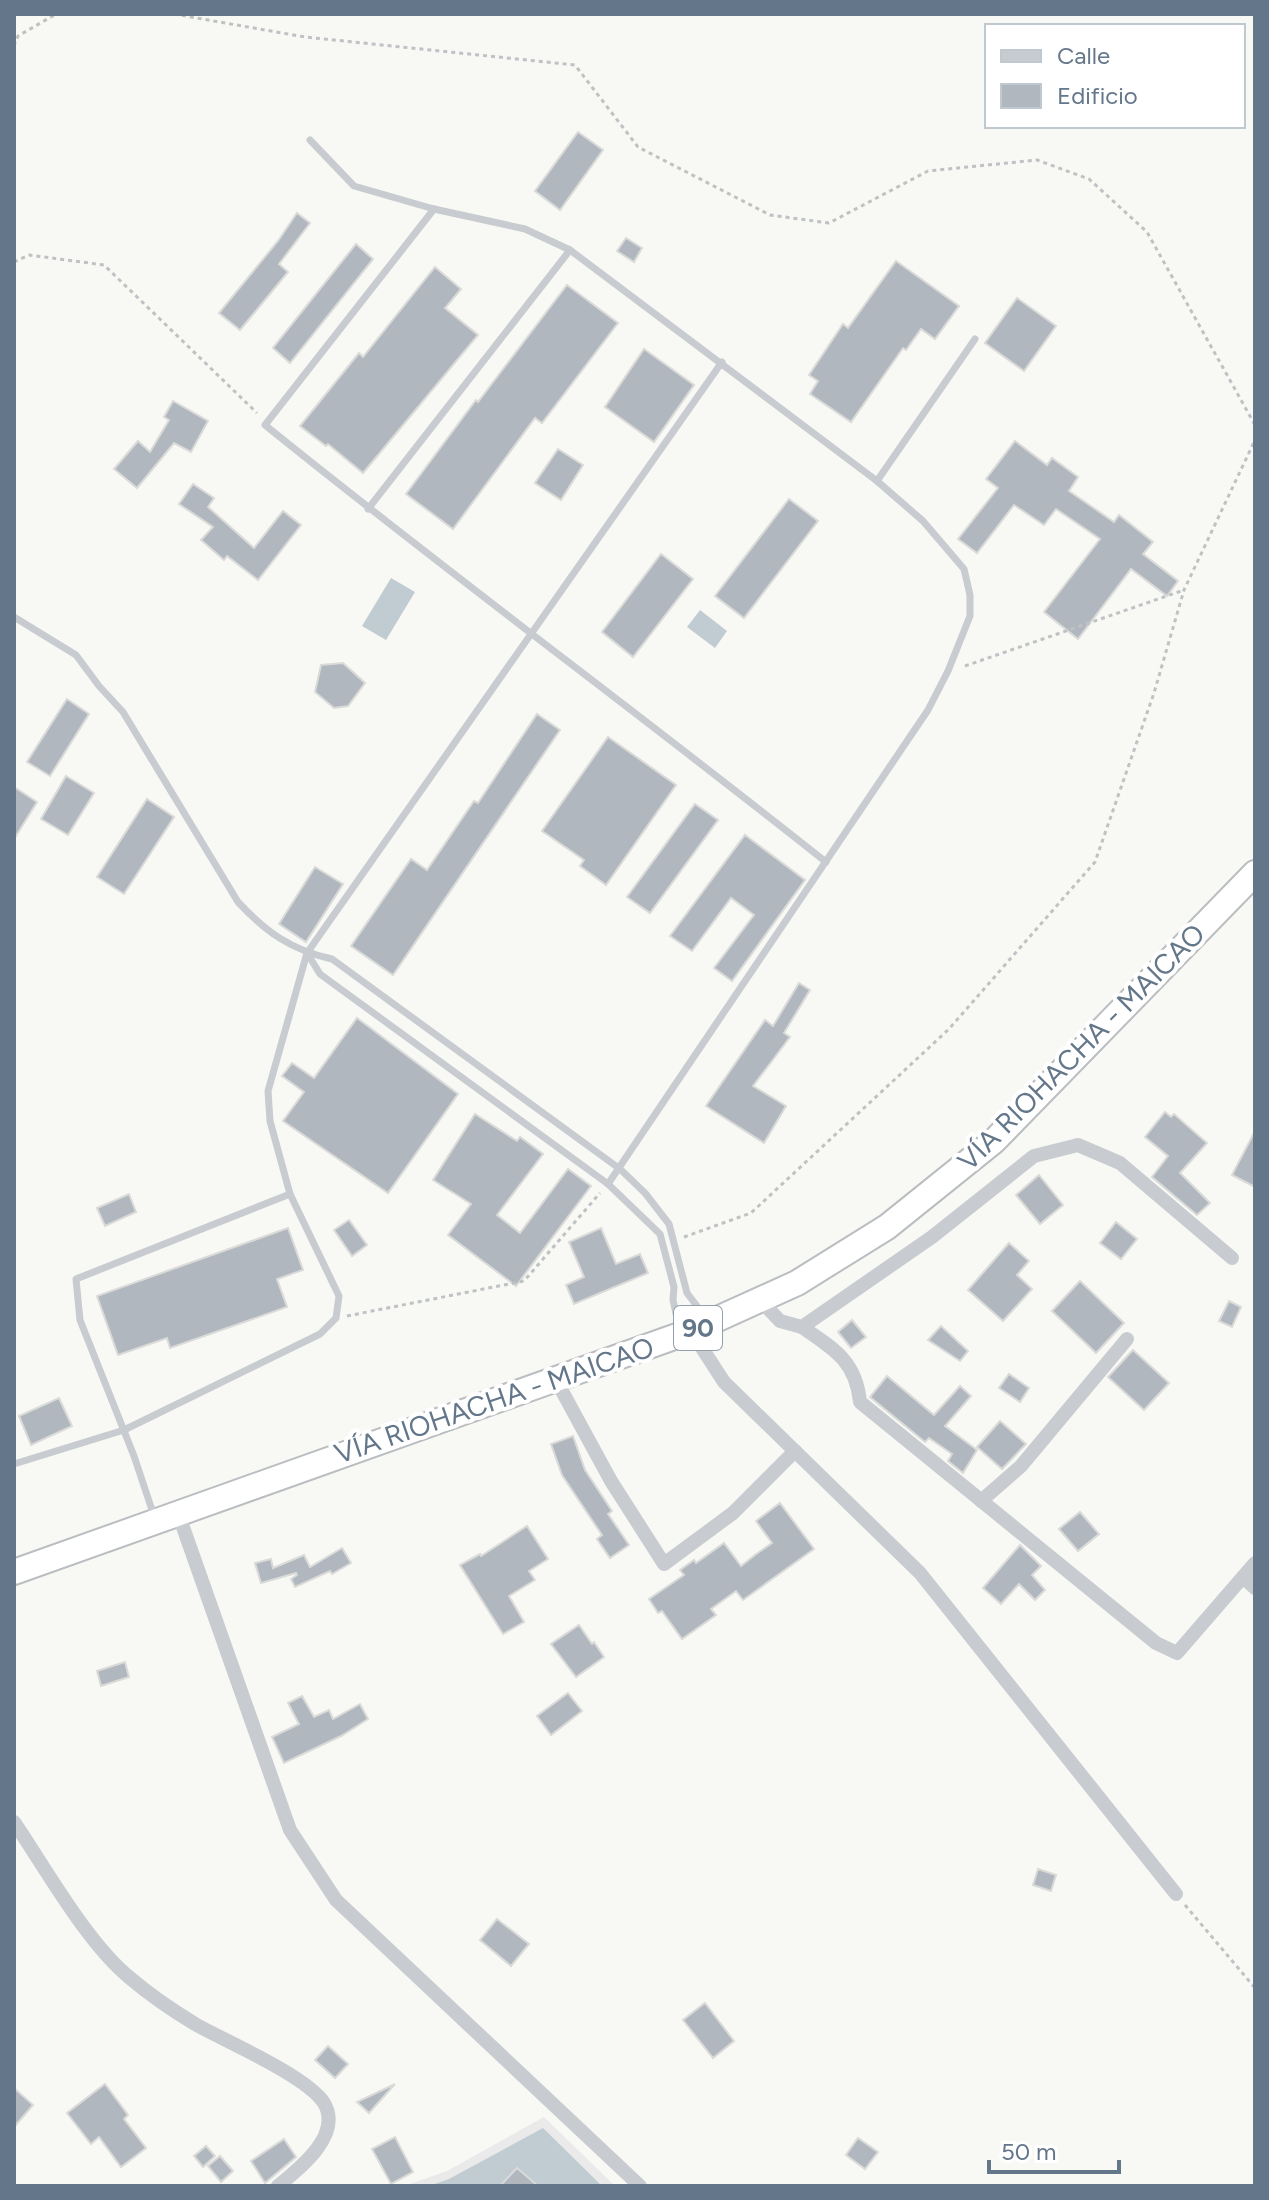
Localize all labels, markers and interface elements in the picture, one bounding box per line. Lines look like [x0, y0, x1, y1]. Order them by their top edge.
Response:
legend [985, 24, 1245, 128]
text: Calle [1057, 41, 1110, 70]
text: Edificio [1057, 81, 1138, 110]
street label: VÍA RIOHACHA - MAICAO [950, 916, 1212, 1178]
road number: 90 [674, 1306, 722, 1350]
street label: VÍA RIOHACHA - MAICAO [330, 1329, 658, 1471]
scale bar [989, 2124, 1119, 2174]
text: 50 m [1001, 2137, 1057, 2166]

